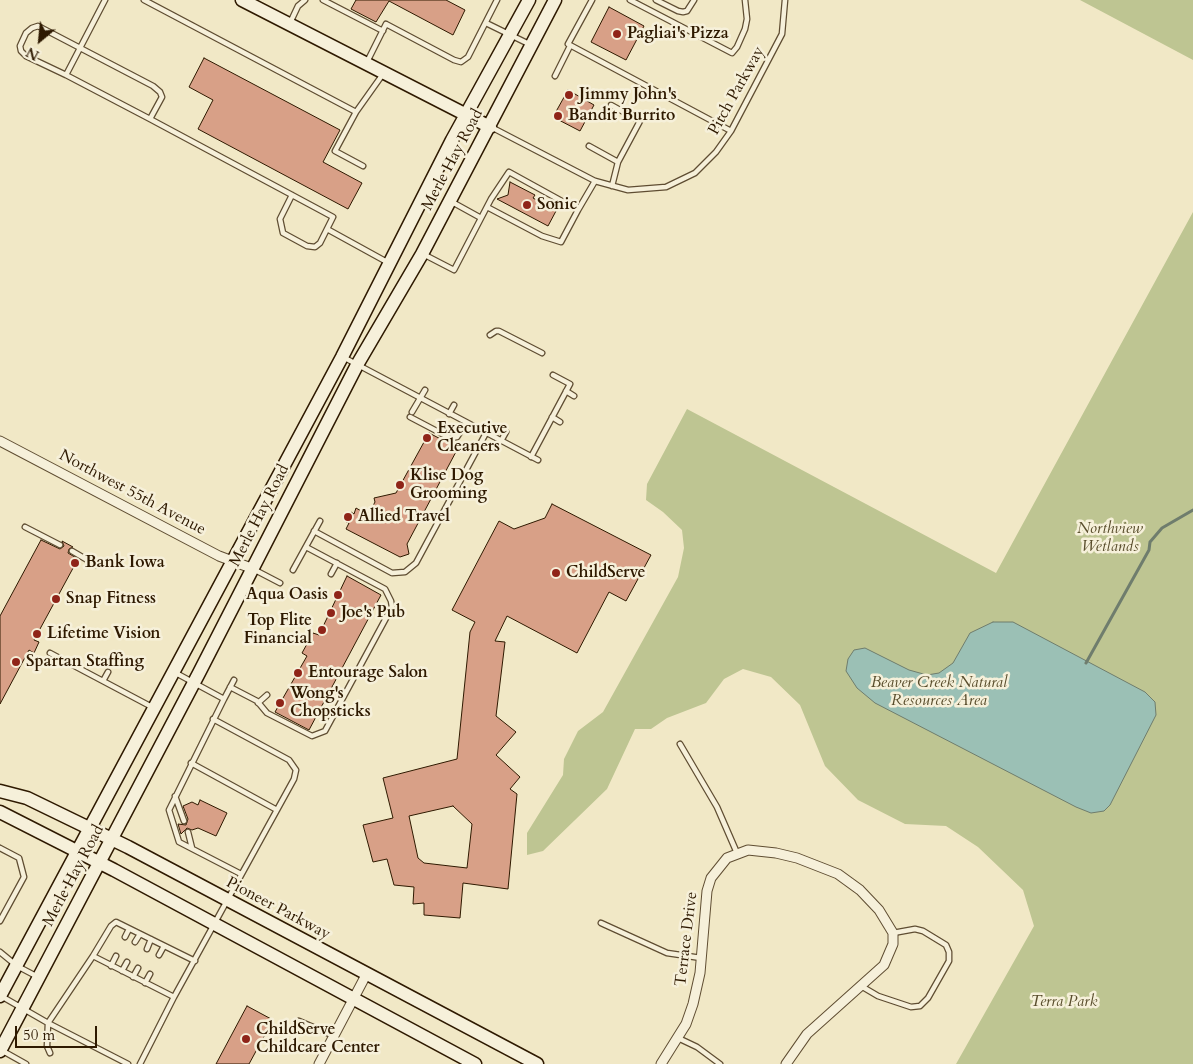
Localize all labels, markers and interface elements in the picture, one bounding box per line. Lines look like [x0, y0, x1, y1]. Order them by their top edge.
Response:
north arrow [15, 15, 65, 65]
place label: Pagliai's Pizza [627, 24, 729, 44]
marker: Pagliai's Pizza [611, 28, 623, 40]
text: N [23, 42, 43, 65]
street label: Pitch Parkway [705, 43, 769, 139]
place label: Jimmy John's [579, 85, 677, 105]
marker: Jimmy John's [563, 89, 575, 101]
street label: Merle Hay Road [418, 106, 488, 214]
place label: Bandit Burrito [568, 106, 675, 126]
marker: Bandit Burrito [552, 110, 564, 122]
place label: Sonic [537, 195, 577, 215]
marker: Sonic [521, 199, 533, 211]
place label: Executive Cleaners [437, 419, 507, 457]
marker: Executive Cleaners [421, 432, 433, 444]
street label: Northwest 55th Avenue [55, 446, 209, 540]
street label: Merle Hay Road [226, 462, 294, 570]
place label: Klise Dog Grooming [410, 466, 487, 504]
marker: Klise Dog Grooming [394, 479, 406, 491]
place label: Allied Travel [358, 507, 450, 527]
marker: Allied Travel [342, 511, 354, 523]
park label: Northview Wetlands [1077, 519, 1143, 557]
place label: Bank Iowa [85, 553, 165, 573]
marker: Bank Iowa [69, 557, 81, 569]
place label: ChildServe [566, 563, 645, 583]
marker: ChildServe [550, 567, 562, 579]
place label: Aqua Oasis [246, 585, 328, 605]
place label: Snap Fitness [66, 589, 156, 609]
marker: Aqua Oasis [332, 589, 344, 601]
marker: Snap Fitness [50, 593, 62, 605]
place label: Joe's Pub [341, 603, 405, 623]
marker: Joe's Pub [325, 607, 337, 619]
place label: Top Flite Financial [244, 611, 312, 649]
place label: Lifetime Vision [47, 624, 161, 644]
marker: Top Flite Financial [316, 624, 328, 636]
marker: Lifetime Vision [31, 628, 43, 640]
place label: Spartan Staffing [26, 652, 144, 672]
marker: Spartan Staffing [10, 656, 22, 668]
place label: Entourage Salon [308, 663, 428, 683]
marker: Entourage Salon [292, 667, 304, 679]
park label: Beaver Creek Natural Resources Area [871, 673, 1007, 711]
place label: Wong's Chopsticks [290, 684, 371, 722]
marker: Wong's Chopsticks [274, 697, 286, 709]
street label: Merle Hay Road [39, 822, 109, 930]
street label: Pioneer Parkway [223, 873, 333, 945]
street label: Terrace Drive [672, 891, 702, 987]
park label: Terra Park [1031, 992, 1097, 1012]
scale bar [18, 1016, 100, 1048]
place label: ChildServe Childcare Center [256, 1020, 380, 1058]
text: 50 m [23, 1025, 55, 1045]
marker: ChildServe Childcare Center [240, 1033, 252, 1045]

